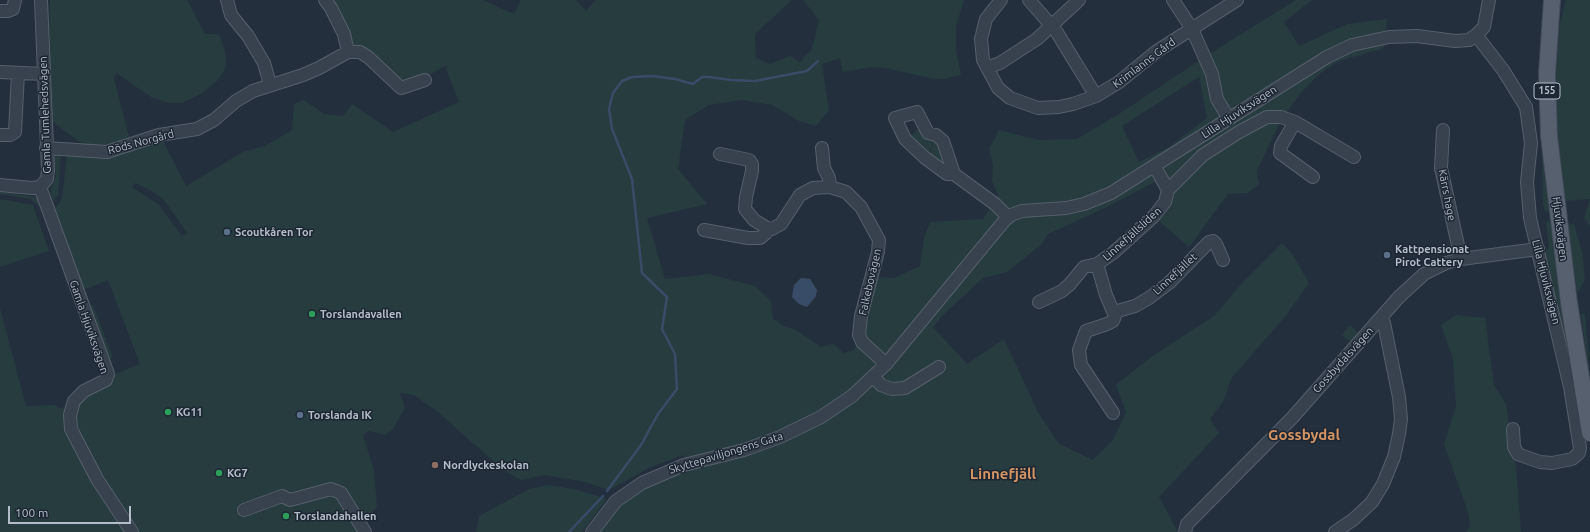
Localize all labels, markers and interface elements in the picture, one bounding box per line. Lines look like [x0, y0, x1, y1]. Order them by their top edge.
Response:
street label: Krimlanns Gård [1110, 35, 1178, 91]
street label: Gamla Tumlehedsvägen [36, 56, 54, 174]
street label: Lilla Hjuviksvägen [1199, 83, 1279, 141]
road number: 155 [1534, 83, 1560, 99]
street label: Röds Norgård [106, 127, 176, 157]
street label: Kärrs hage [1436, 168, 1458, 222]
street label: Hjuviksvägen [1550, 196, 1570, 262]
street label: Linnefjällsliden [1100, 204, 1164, 264]
place label: Scoutkåren Tor [235, 225, 313, 239]
marker: Scoutkåren Tor [222, 227, 232, 237]
street label: Lilla Hjuviksvägen [1529, 238, 1563, 326]
place label: Kattpensionat Pirot Cattery [1395, 242, 1469, 268]
street label: Falkebovägen [856, 247, 884, 317]
street label: Linnefjället [1150, 250, 1200, 298]
marker: Kattpensionat Pirot Cattery [1382, 250, 1392, 260]
street label: Gamla Hjuviksvägen [67, 278, 111, 376]
place label: Torslandavallen [320, 307, 402, 321]
marker: Torslandavallen [307, 309, 317, 319]
street label: Gossbydalsvägen [1310, 324, 1376, 396]
place label: KG11 [176, 405, 203, 419]
marker: KG11 [163, 407, 173, 417]
place label: Torslanda IK [308, 408, 372, 422]
marker: Torslanda IK [295, 410, 305, 420]
district label: Gossbydal [1268, 426, 1340, 444]
street label: Skyttepaviljongens Gata [667, 429, 785, 477]
place label: Nordlyckeskolan [443, 458, 529, 472]
marker: Nordlyckeskolan [430, 460, 440, 470]
district label: Linnefjäll [970, 465, 1036, 483]
place label: KG7 [227, 466, 248, 480]
marker: KG7 [214, 468, 224, 478]
scale bar [10, 498, 133, 524]
text: 100 m [15, 506, 48, 519]
place label: Torslandahallen [294, 509, 376, 523]
marker: Torslandahallen [281, 511, 291, 521]

